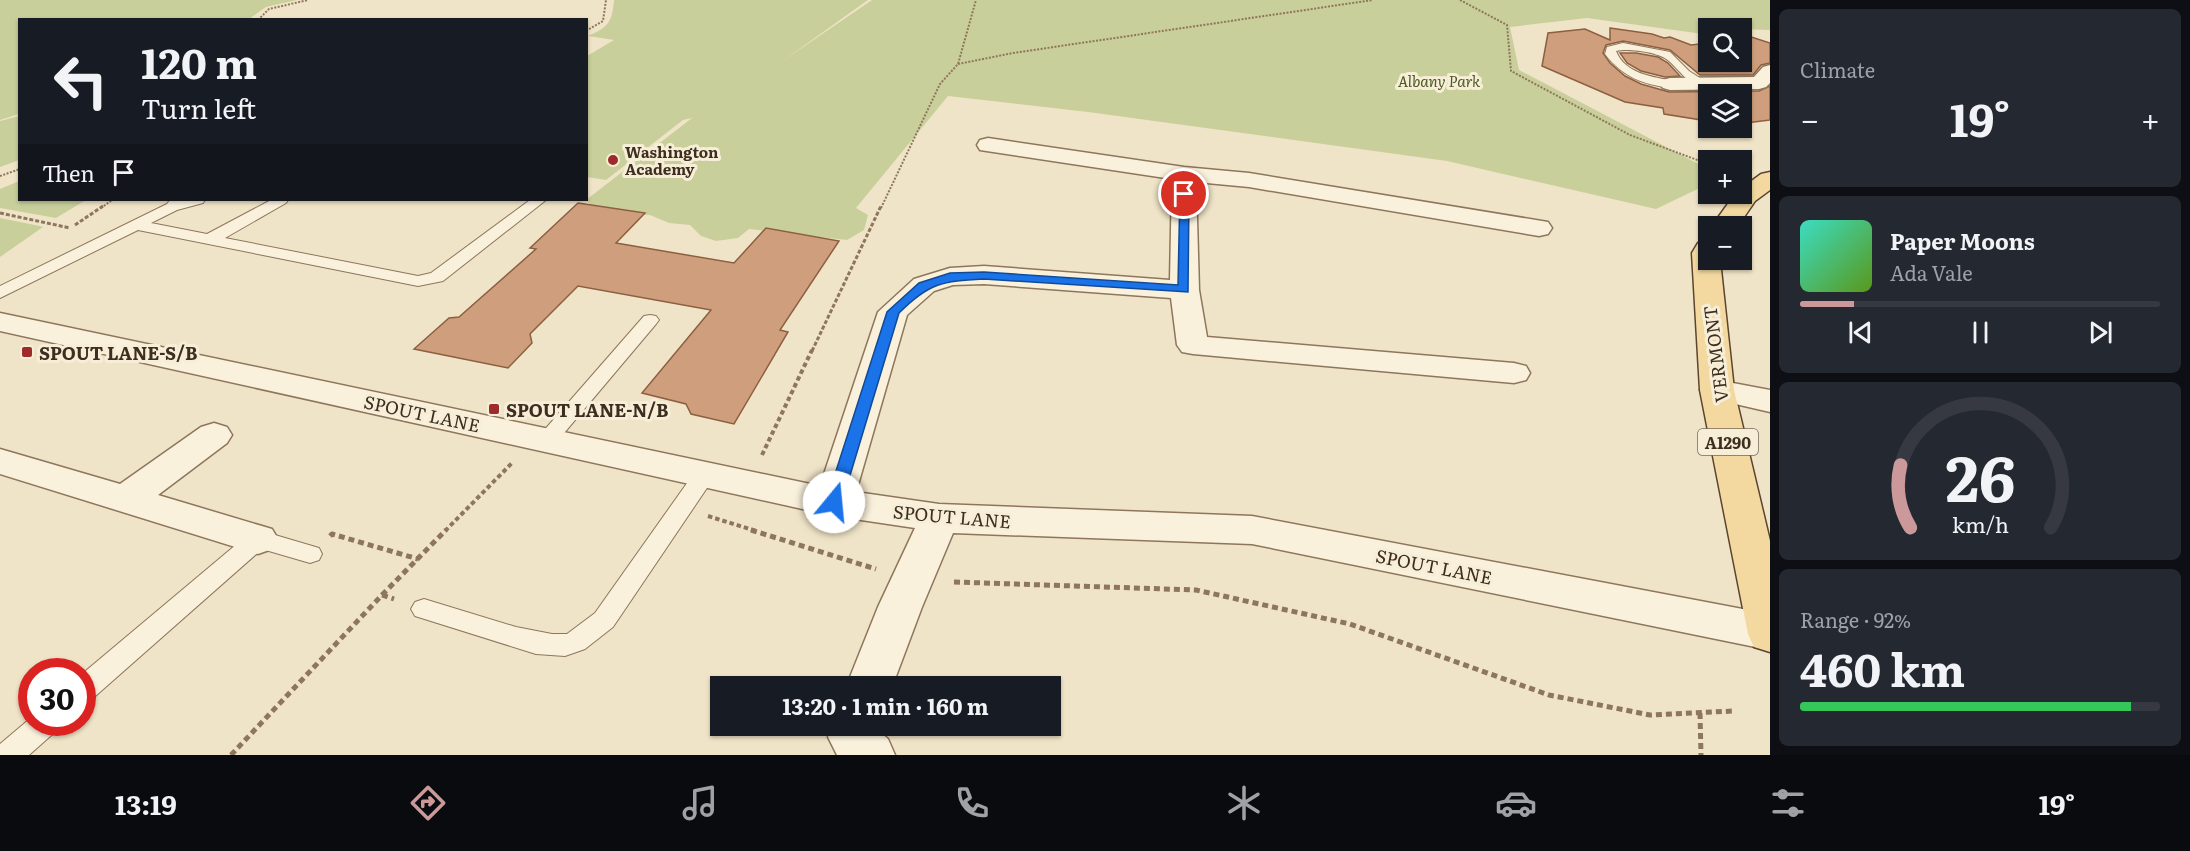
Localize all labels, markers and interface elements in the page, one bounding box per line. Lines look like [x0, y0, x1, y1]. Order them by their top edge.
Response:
map controls [1698, 18, 1752, 270]
button: search [1698, 18, 1752, 72]
text: 120 m [141, 30, 257, 92]
icon: left [42, 42, 120, 120]
text: Climate [1800, 54, 1875, 84]
park label: Albany Park [1398, 69, 1481, 92]
button: layers [1698, 84, 1752, 138]
text: 19° [1950, 84, 2010, 151]
text: Turn left [141, 87, 256, 127]
text: − [1800, 93, 1819, 142]
text: + [2141, 93, 2160, 142]
place label: Washington Academy [625, 140, 719, 180]
button: + [1698, 150, 1752, 204]
marker: Washington Academy [606, 153, 620, 167]
text: Then [42, 156, 95, 189]
icon: arrive [107, 156, 140, 189]
pin [1158, 168, 1209, 219]
icon: arrive [1167, 177, 1200, 210]
button: − [1698, 216, 1752, 270]
text: Paper Moons [1890, 224, 2035, 257]
text: Ada Vale [1890, 257, 1973, 287]
street label: VERMONT [1696, 304, 1734, 404]
icon: previous [1844, 316, 1877, 349]
icon: pause [1964, 316, 1997, 349]
icon: next [2084, 316, 2117, 349]
place label: SPOUT LANE-S/B [39, 339, 197, 366]
marker: SPOUT LANE-S/B [20, 345, 34, 359]
street label: SPOUT LANE [362, 388, 482, 438]
place label: SPOUT LANE-N/B [506, 396, 669, 423]
marker: SPOUT LANE-N/B [487, 402, 501, 416]
road number: A1290 [1698, 429, 1758, 455]
text: 26 [1945, 429, 2015, 521]
position arrow [802, 470, 866, 534]
street label: SPOUT LANE [892, 497, 1012, 535]
text: km/h [1951, 508, 2009, 540]
street label: SPOUT LANE [1374, 541, 1494, 591]
text: Range · 92% [1800, 604, 1911, 634]
text: 460 km [1800, 634, 1965, 701]
speed limit sign: 30 [18, 658, 96, 736]
text: 13:20 · 1 min · 160 m [782, 689, 989, 722]
icon: directions [407, 782, 449, 824]
icon: music [679, 782, 721, 824]
icon: phone [951, 782, 993, 824]
icon: climate [1223, 782, 1265, 824]
icon: car [1495, 782, 1537, 824]
icon: filters [1767, 782, 1809, 824]
text: 13:19 [115, 783, 177, 823]
text: 19° [2039, 783, 2075, 823]

